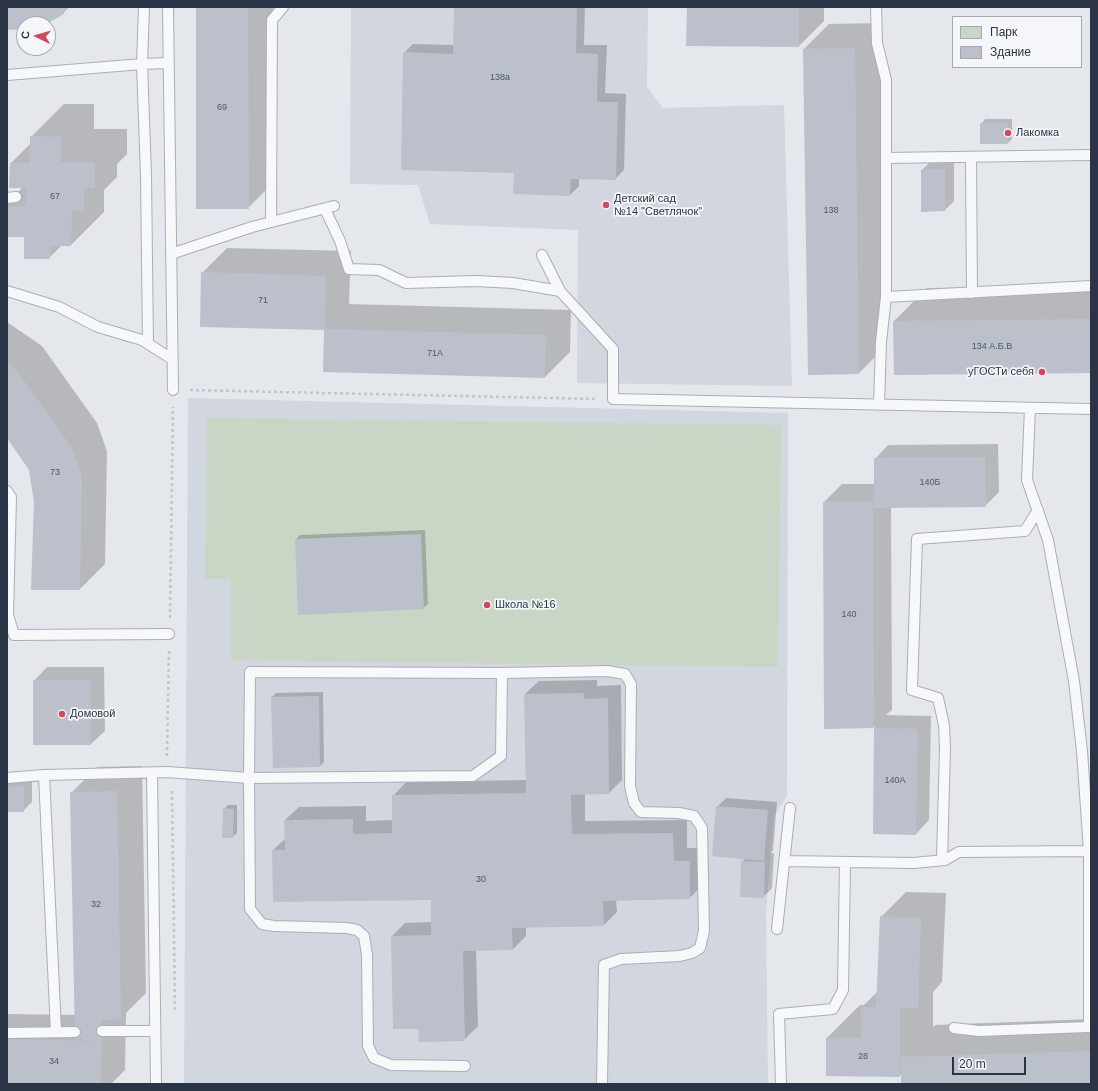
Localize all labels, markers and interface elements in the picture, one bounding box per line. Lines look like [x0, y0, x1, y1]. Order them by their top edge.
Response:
north arrow [16, 16, 56, 56]
legend [952, 16, 1082, 68]
text: Парк [990, 25, 1017, 39]
text: С [19, 31, 31, 40]
text: Здание [990, 45, 1031, 59]
house number: 138а [490, 73, 510, 83]
house number: 69 [217, 103, 227, 113]
place label: Лакомка [1016, 126, 1059, 140]
marker: Лакомка [1003, 128, 1013, 138]
house number: 67 [50, 192, 60, 202]
place label: Детский сад №14 "Светлячок" [614, 192, 702, 218]
marker: Детский сад №14 "Светлячок" [601, 200, 611, 210]
house number: 138 [823, 206, 839, 216]
house number: 71 [258, 296, 268, 306]
house number: 134 А.Б.В [972, 342, 1012, 352]
house number: 71А [427, 349, 443, 359]
place label: уГОСТи себя [968, 365, 1034, 379]
marker: уГОСТи себя [1037, 367, 1047, 377]
house number: 73 [50, 468, 60, 478]
house number: 140Б [920, 478, 940, 488]
place label: Школа №16 [495, 598, 556, 612]
marker: Школа №16 [482, 600, 492, 610]
house number: 140 [841, 610, 857, 620]
place label: Домовой [70, 707, 115, 721]
marker: Домовой [57, 709, 67, 719]
house number: 140А [884, 776, 906, 786]
house number: 30 [476, 875, 486, 885]
house number: 32 [91, 900, 101, 910]
scale bar [954, 1049, 1028, 1075]
house number: 28 [858, 1052, 868, 1062]
house number: 34 [49, 1057, 59, 1067]
text: 20 m [959, 1057, 986, 1071]

